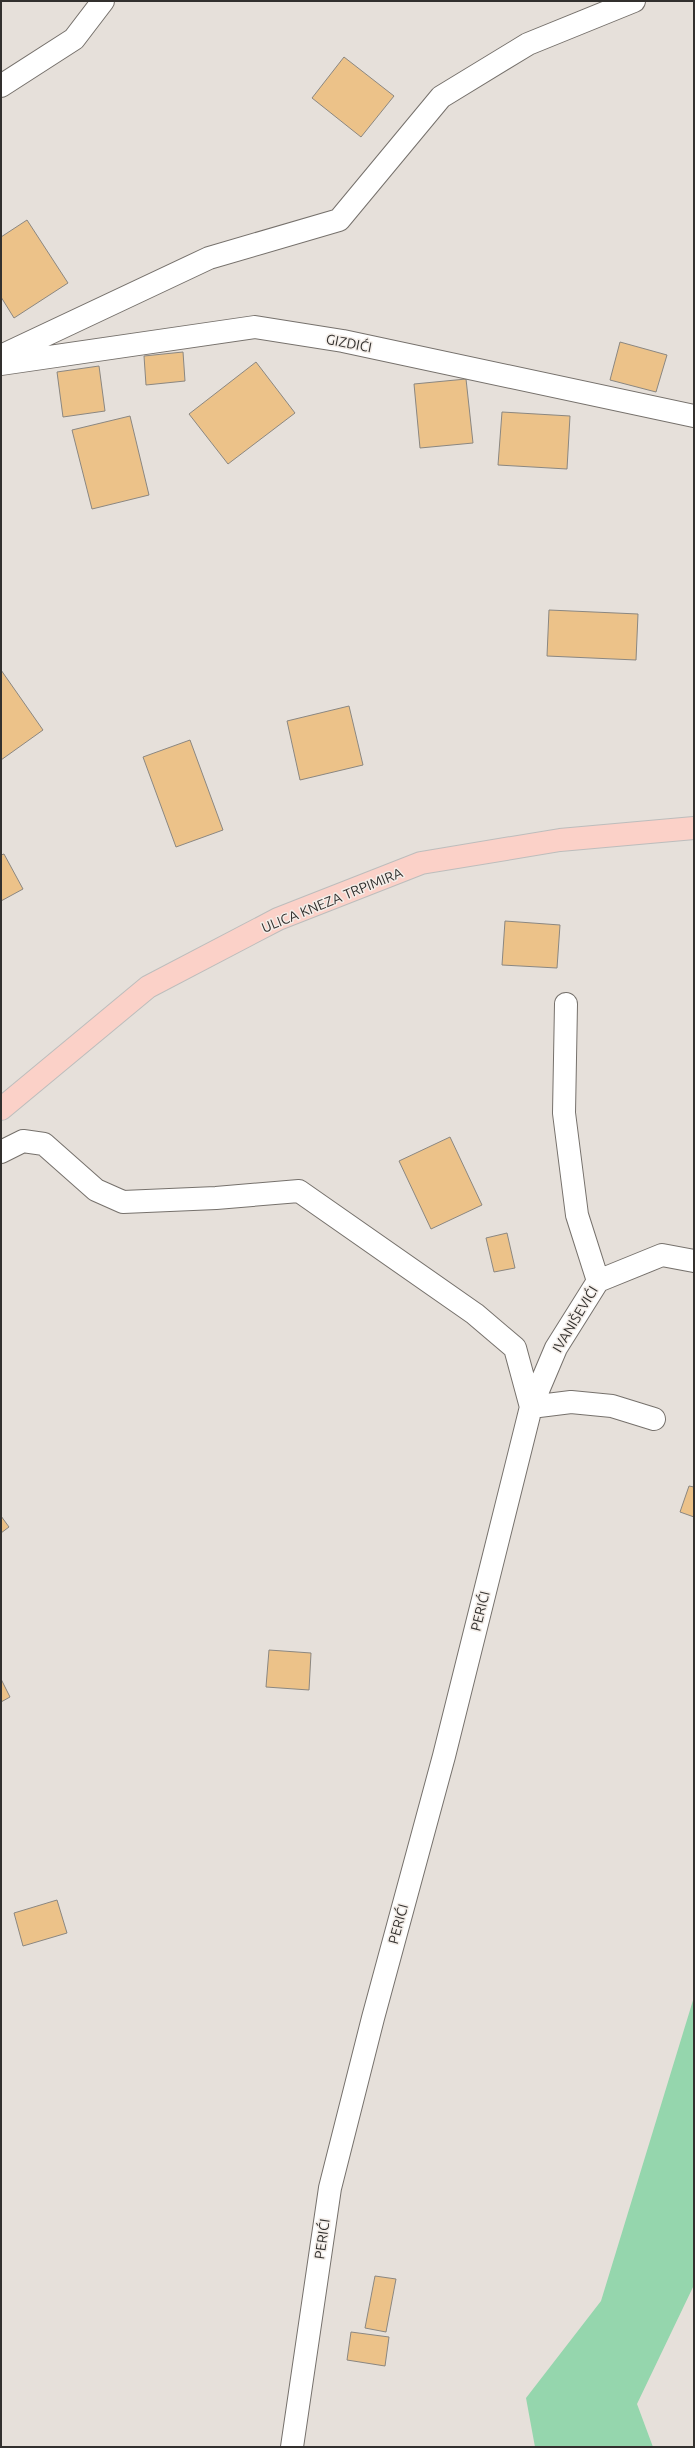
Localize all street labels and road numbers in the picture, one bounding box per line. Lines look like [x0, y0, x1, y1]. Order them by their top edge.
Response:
street label: GIZDIĆI [325, 330, 374, 355]
street label: ULICA KNEZA TRPIMIRA [259, 864, 405, 936]
street label: IVANIŠEVIĆI [548, 1283, 601, 1355]
street label: PERIĆI [466, 1589, 493, 1633]
street label: PERIĆI [384, 1902, 411, 1946]
street label: PERIĆI [310, 2218, 333, 2260]

